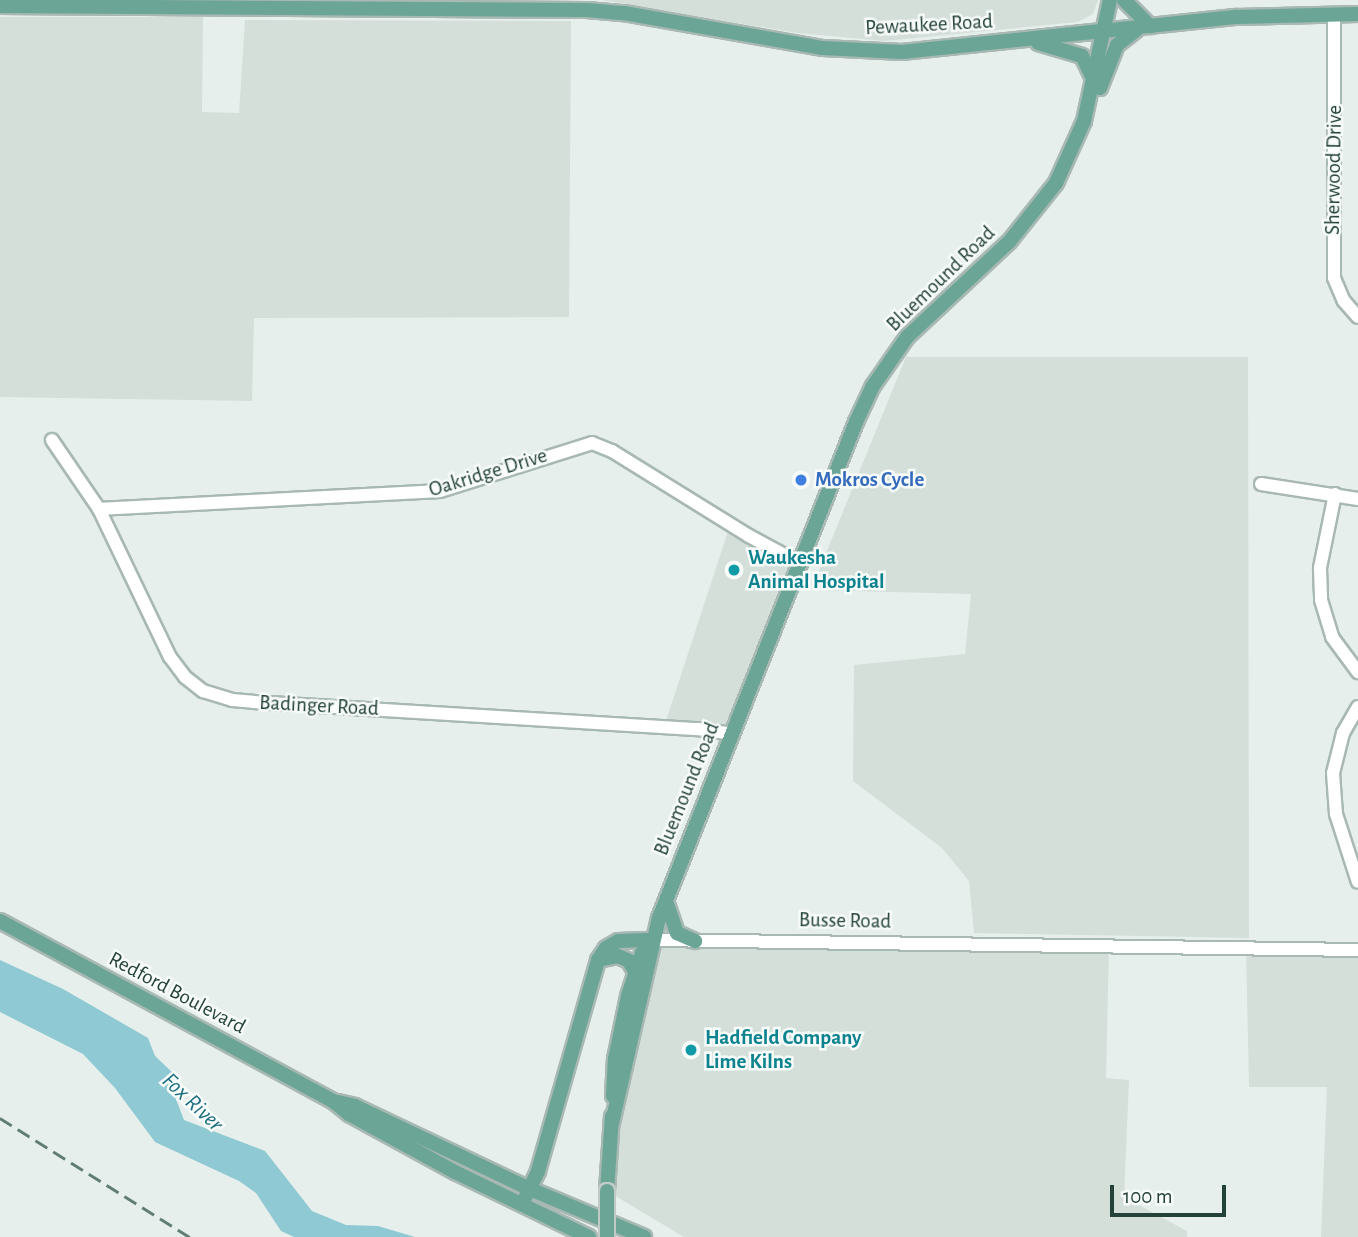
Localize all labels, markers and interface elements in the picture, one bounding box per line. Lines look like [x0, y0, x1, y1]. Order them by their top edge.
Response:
street label: Pewaukee Road [865, 9, 993, 41]
street label: Sherwood Drive [1320, 105, 1348, 235]
street label: Bluemound Road [881, 221, 1001, 337]
street label: Oakridge Drive [426, 443, 550, 503]
place label: Mokros Cycle [815, 467, 924, 493]
marker: Mokros Cycle [793, 472, 809, 488]
place label: Waukesha Animal Hospital [748, 545, 885, 595]
marker: Waukesha Animal Hospital [726, 562, 742, 578]
street label: Badinger Road [259, 690, 379, 722]
street label: Bluemound Road [649, 719, 725, 859]
street label: Busse Road [799, 908, 891, 934]
street label: Redford Boulevard [104, 946, 250, 1040]
place label: Hadfield Company Lime Kilns [705, 1025, 861, 1075]
marker: Hadfield Company Lime Kilns [683, 1042, 699, 1058]
water label: Fox River [156, 1068, 228, 1138]
scale bar [1113, 1170, 1228, 1214]
text: 100 m [1123, 1186, 1173, 1207]

